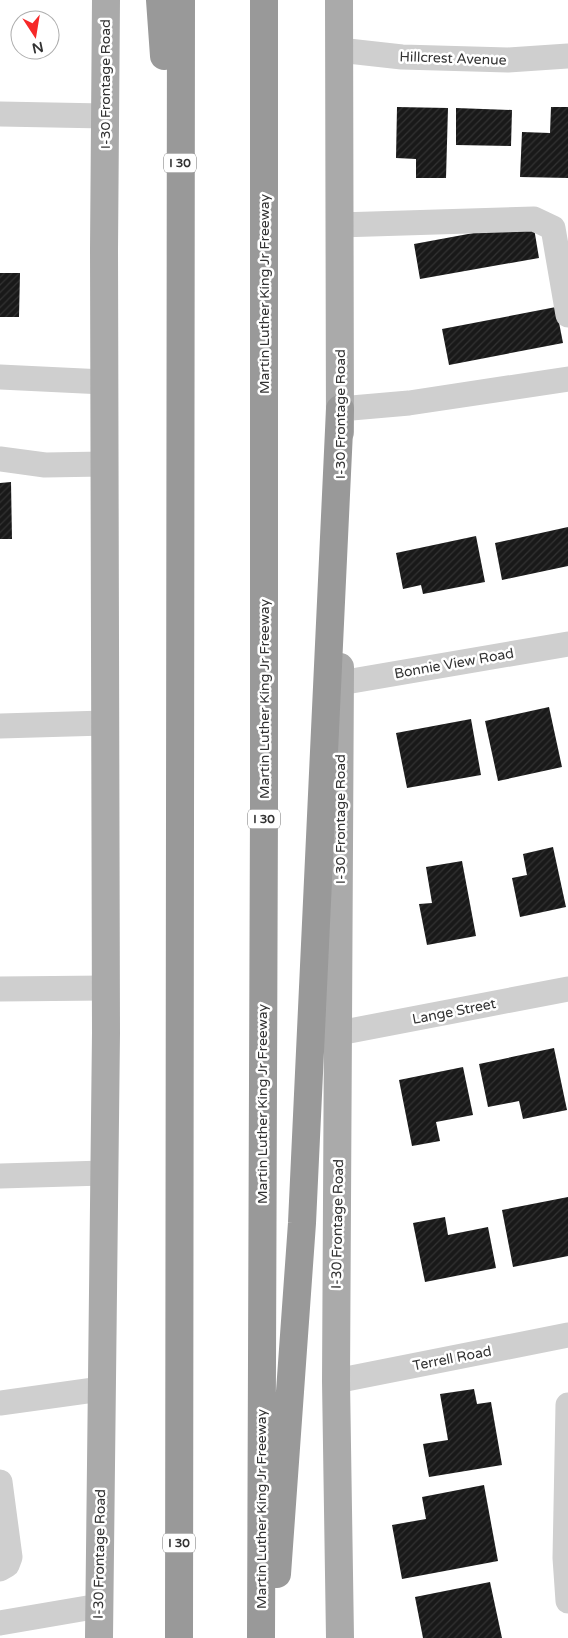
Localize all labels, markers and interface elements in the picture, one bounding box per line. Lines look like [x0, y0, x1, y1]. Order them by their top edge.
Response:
north arrow [10, 10, 60, 60]
street label: I-30 Frontage Road [97, 19, 114, 149]
text: N [30, 38, 45, 57]
street label: Hillcrest Avenue [399, 48, 507, 69]
road number: I 30 [164, 154, 196, 172]
street label: Martin Luther King Jr Freeway [256, 194, 273, 394]
street label: I-30 Frontage Road [332, 349, 349, 479]
street label: Martin Luther King Jr Freeway [256, 599, 273, 799]
street label: Bonnie View Road [393, 645, 515, 682]
street label: I-30 Frontage Road [332, 754, 349, 884]
road number: I 30 [248, 810, 280, 829]
street label: Lange Street [411, 995, 498, 1028]
street label: Martin Luther King Jr Freeway [254, 1004, 271, 1204]
street label: I-30 Frontage Road [328, 1159, 347, 1289]
street label: Terrell Road [411, 1343, 493, 1374]
street label: Martin Luther King Jr Freeway [253, 1409, 270, 1609]
street label: I-30 Frontage Road [90, 1489, 109, 1619]
road number: I 30 [163, 1534, 195, 1552]

